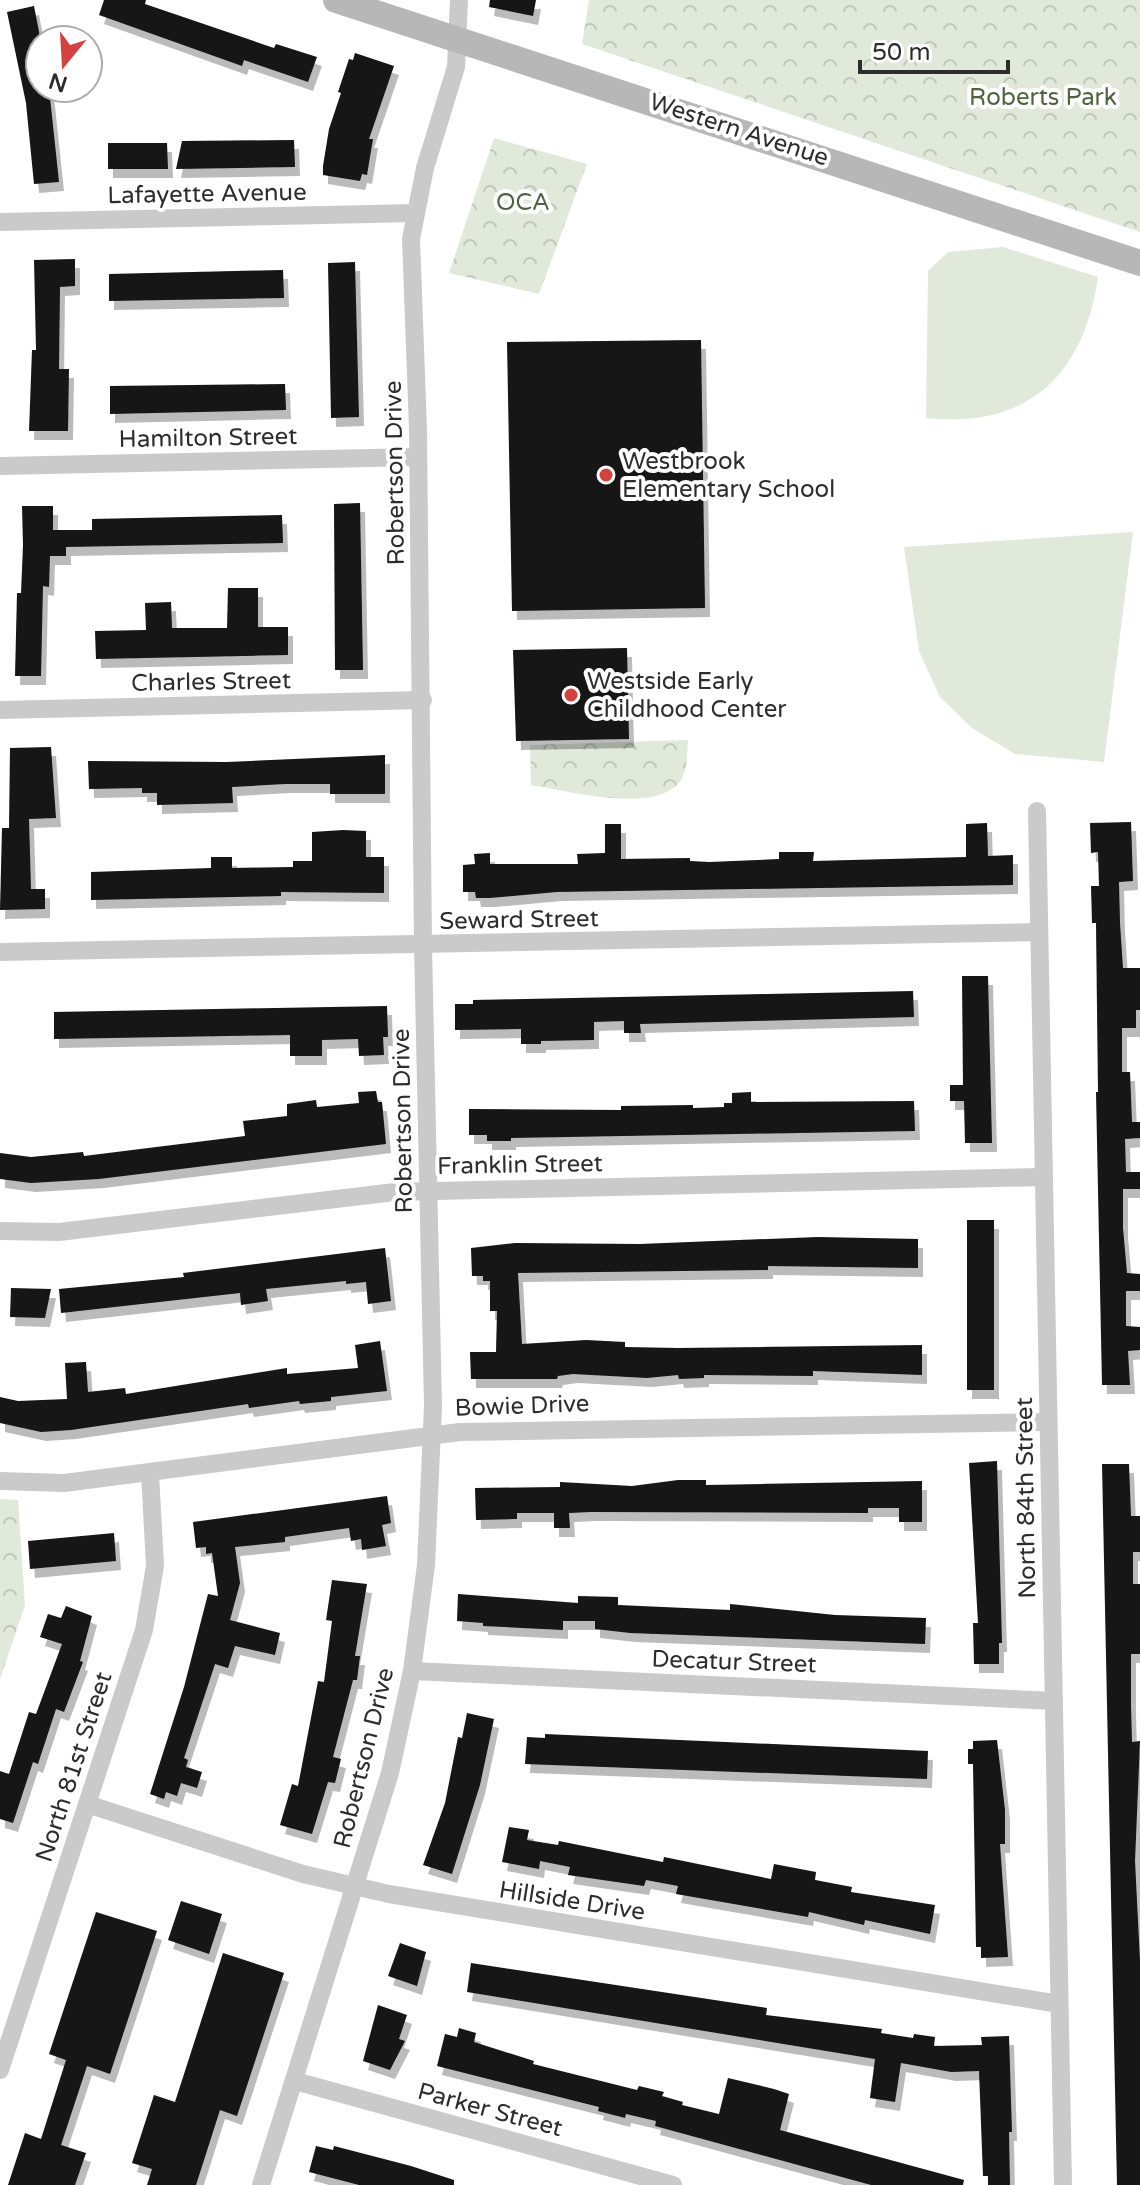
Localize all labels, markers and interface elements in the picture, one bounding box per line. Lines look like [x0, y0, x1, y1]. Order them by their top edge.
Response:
north arrow [24, 24, 104, 104]
scale bar [860, 24, 1008, 74]
text: 50 m [872, 38, 930, 67]
text: N [46, 67, 71, 97]
park label: Roberts Park [969, 83, 1117, 112]
street label: Western Avenue [646, 87, 832, 173]
street label: Lafayette Avenue [107, 178, 307, 210]
park label: OCA [496, 188, 550, 217]
street label: Robertson Drive [379, 380, 411, 566]
street label: Hamilton Street [118, 422, 298, 454]
place label: Westbrook Elementary School [622, 447, 835, 504]
marker: Westbrook Elementary School [597, 466, 615, 484]
street label: Charles Street [131, 666, 291, 698]
place label: Westside Early Childhood Center [587, 667, 787, 724]
marker: Westside Early Childhood Center [562, 686, 580, 704]
street label: Seward Street [439, 904, 599, 936]
street label: Robertson Drive [387, 1028, 419, 1214]
street label: Franklin Street [437, 1149, 603, 1181]
street label: Bowie Drive [454, 1389, 590, 1423]
street label: North 84th Street [1010, 1397, 1042, 1599]
street label: Decatur Street [651, 1645, 817, 1679]
street label: Robertson Drive [328, 1665, 400, 1851]
street label: North 81st Street [30, 1668, 118, 1866]
street label: Hillside Drive [497, 1875, 647, 1927]
street label: Parker Street [414, 2077, 566, 2143]

